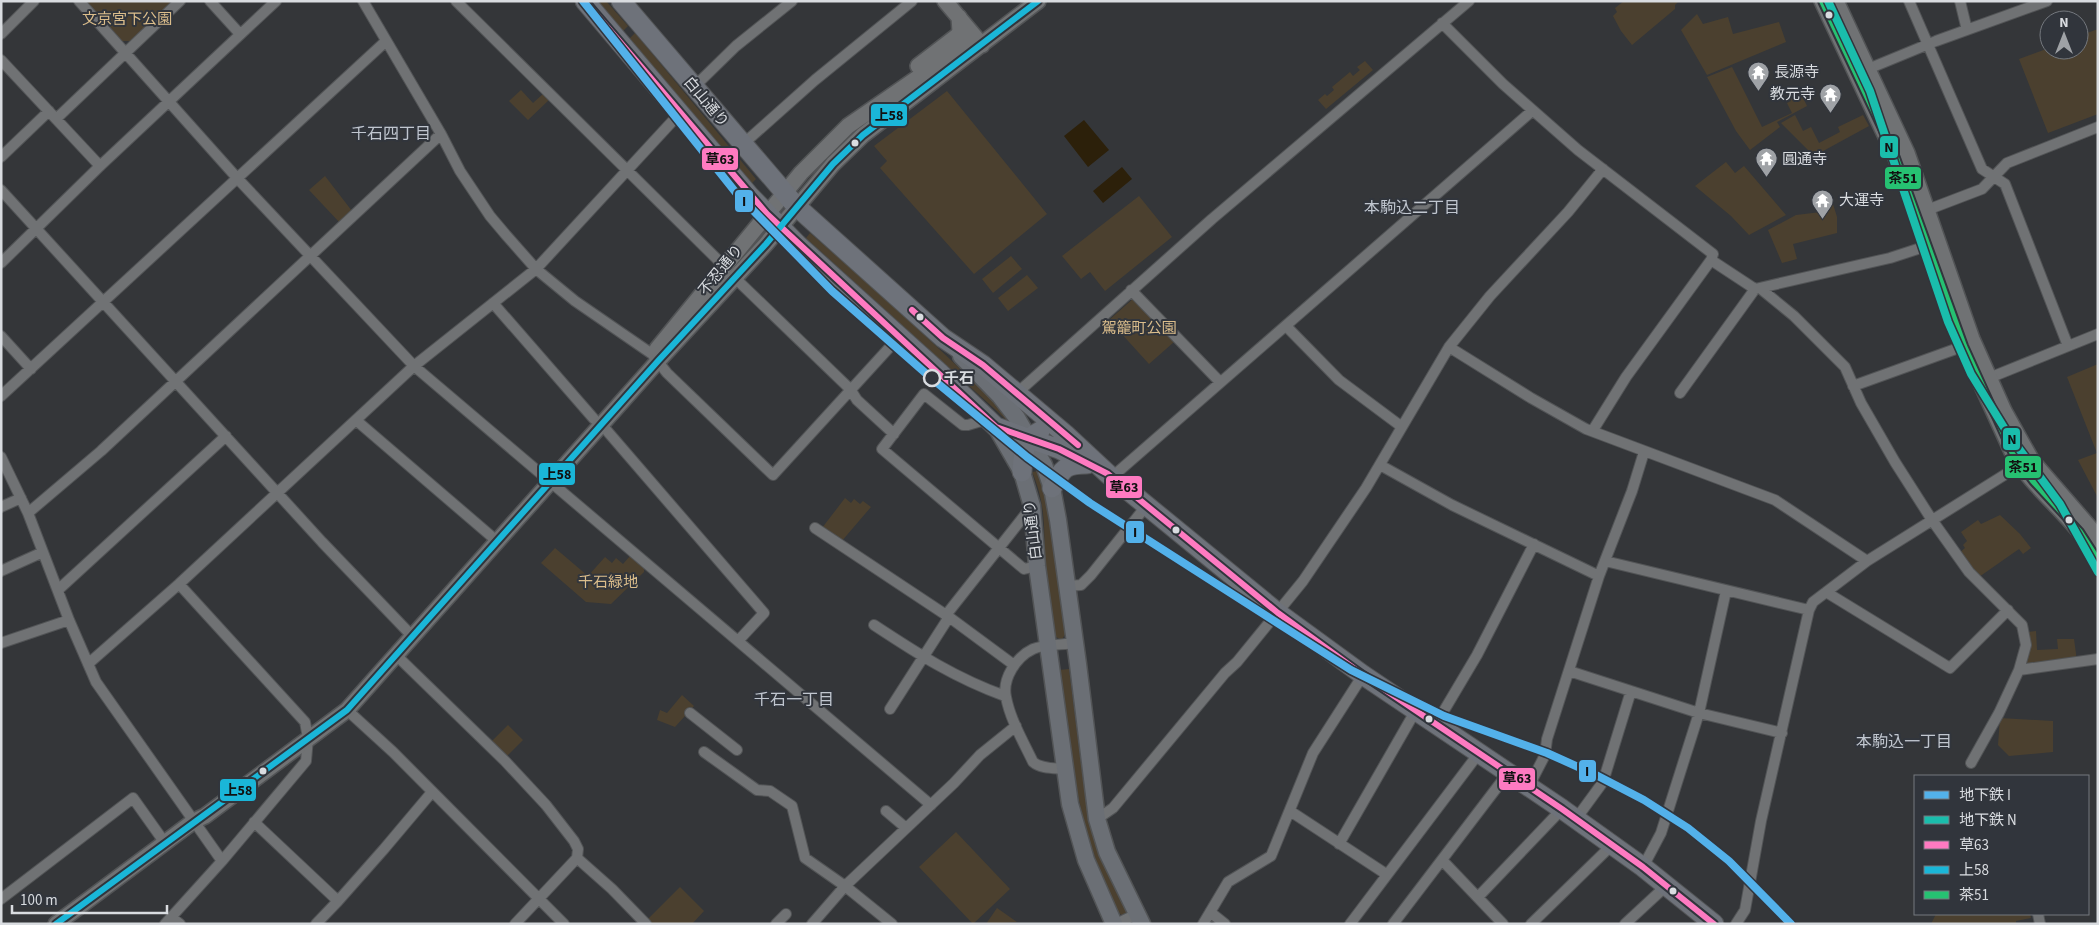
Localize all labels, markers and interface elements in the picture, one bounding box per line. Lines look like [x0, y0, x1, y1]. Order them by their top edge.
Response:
park label: 文京宮下公園 [82, 9, 172, 30]
unlabelled marker [1824, 10, 1834, 20]
north arrow [2039, 10, 2089, 60]
text: N [2059, 13, 2069, 33]
temple icon: 長源寺 [1746, 60, 1770, 91]
place label: 長源寺 [1774, 62, 1819, 83]
street label: 白山通り [679, 72, 733, 132]
temple icon: 教元寺 [1819, 82, 1843, 113]
place label: 教元寺 [1770, 84, 1815, 105]
line badge: 上58 [870, 103, 908, 127]
text: 上58 [875, 106, 903, 126]
district label: 千石四丁目 [351, 123, 431, 145]
line badge: N [1879, 135, 1899, 159]
unlabelled marker [850, 138, 860, 148]
text: N [1884, 138, 1894, 158]
line badge: 草63 [701, 147, 739, 171]
temple icon: 圓通寺 [1754, 147, 1778, 178]
place label: 圓通寺 [1782, 149, 1827, 170]
text: 草63 [706, 150, 734, 170]
line badge: 茶51 [1884, 166, 1922, 190]
text: 茶51 [1889, 169, 1917, 189]
temple icon: 大運寺 [1811, 188, 1835, 219]
line badge: I [734, 189, 754, 213]
place label: 大運寺 [1839, 190, 1884, 211]
text: I [742, 192, 746, 212]
district label: 本駒込二丁目 [1364, 197, 1460, 219]
street label: 不忍通り [694, 240, 748, 300]
unlabelled marker [915, 312, 925, 322]
park label: 駕籠町公園 [1101, 318, 1177, 339]
place label: 千石 [944, 368, 974, 389]
marker: 千石 [923, 369, 941, 387]
line badge: N [2002, 427, 2021, 451]
text: N [2007, 430, 2017, 450]
line badge: 茶51 [2004, 455, 2042, 479]
text: 茶51 [2009, 458, 2037, 478]
line badge: 上58 [538, 462, 576, 486]
text: 上58 [543, 465, 571, 485]
line badge: 草63 [1105, 475, 1143, 499]
text: 草63 [1110, 478, 1138, 498]
street label: 白山通り [1019, 499, 1047, 561]
unlabelled marker [2064, 515, 2074, 525]
line badge: I [1125, 520, 1145, 544]
text: I [1133, 523, 1137, 543]
unlabelled marker [1171, 525, 1181, 535]
park label: 千石緑地 [578, 572, 638, 593]
district label: 千石一丁目 [754, 689, 834, 711]
unlabelled marker [1424, 714, 1434, 724]
district label: 本駒込一丁目 [1856, 731, 1952, 753]
line badge: I [1578, 759, 1597, 783]
text: I [1585, 762, 1589, 782]
unlabelled marker [258, 766, 268, 776]
line badge: 草63 [1498, 767, 1536, 791]
text: 草63 [1503, 769, 1531, 789]
legend [1914, 775, 2089, 915]
line badge: 上58 [219, 778, 257, 802]
text: 上58 [224, 781, 252, 801]
text: 地下鉄 I [1959, 785, 2011, 806]
text: 地下鉄 N [1959, 810, 2017, 831]
text: 草63 [1959, 835, 1989, 856]
text: 上58 [1959, 860, 1989, 881]
scale bar [12, 882, 168, 914]
text: 茶51 [1959, 885, 1989, 906]
unlabelled marker [1668, 886, 1678, 896]
text: 100 m [20, 890, 58, 911]

